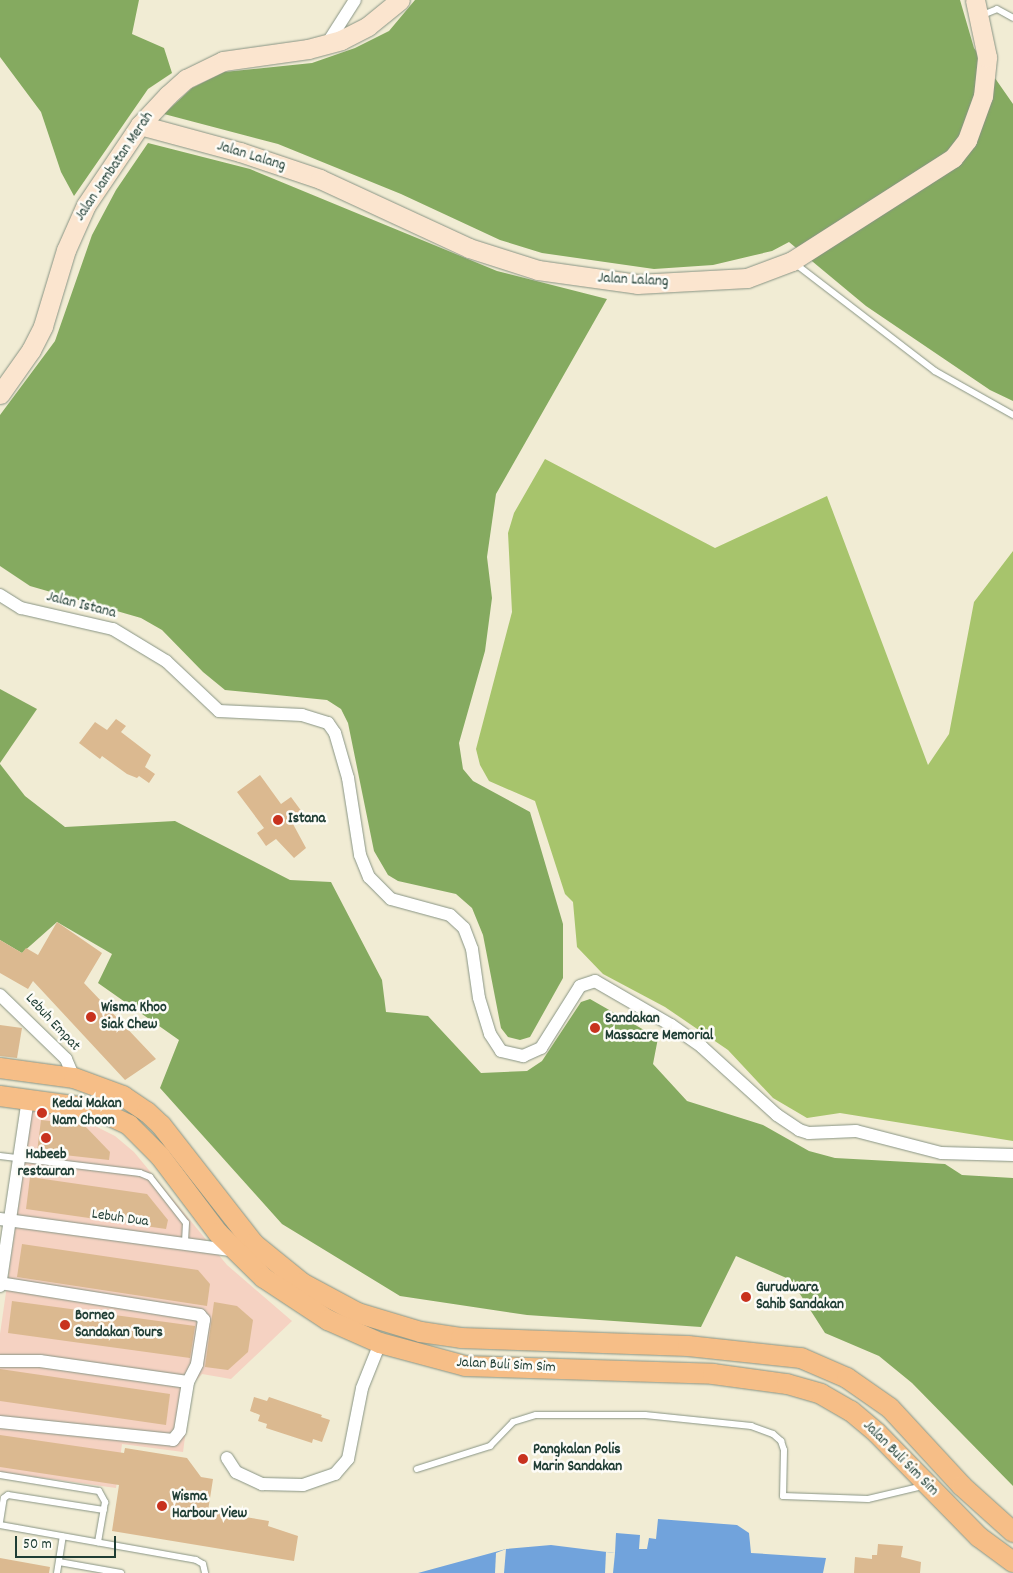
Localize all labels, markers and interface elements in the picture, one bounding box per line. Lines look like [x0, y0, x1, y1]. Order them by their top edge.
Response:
street label: Jalan Jambatan Merah [72, 109, 158, 225]
street label: Jalan Lalang [215, 138, 287, 176]
street label: Jalan Lalang [597, 270, 669, 292]
street label: Jalan Istana [44, 589, 118, 623]
place label: Istana [288, 811, 325, 829]
marker: Istana [272, 814, 284, 826]
street label: Lebuh Empat [21, 990, 83, 1056]
place label: Wisma Khoo Siak Chew [101, 999, 167, 1034]
place label: Sandakan Massacre Memorial [605, 1010, 713, 1045]
marker: Wisma Khoo Siak Chew [85, 1011, 97, 1023]
marker: Sandakan Massacre Memorial [589, 1022, 601, 1034]
place label: Kedai Makan Nam Choon [52, 1095, 122, 1130]
marker: Kedai Makan Nam Choon [36, 1107, 48, 1119]
marker: Habeeb restauran [40, 1132, 52, 1144]
place label: Habeeb restauran [17, 1146, 75, 1181]
street label: Lebuh Dua [90, 1206, 150, 1232]
place label: Gurudwara Sahib Sandakan [756, 1279, 844, 1314]
marker: Gurudwara Sahib Sandakan [740, 1291, 752, 1303]
place label: Borneo Sandakan Tours [75, 1307, 163, 1342]
marker: Borneo Sandakan Tours [59, 1319, 71, 1331]
street label: Jalan Buli Sim Sim [456, 1354, 556, 1378]
street label: Jalan Buli Sim Sim [858, 1417, 942, 1501]
place label: Pangkalan Polis Marin Sandakan [533, 1441, 622, 1476]
marker: Pangkalan Polis Marin Sandakan [517, 1453, 529, 1465]
place label: Wisma Harbour View [172, 1488, 247, 1523]
marker: Wisma Harbour View [156, 1500, 168, 1512]
scale bar [18, 1526, 119, 1558]
text: 50 m [23, 1534, 52, 1556]

